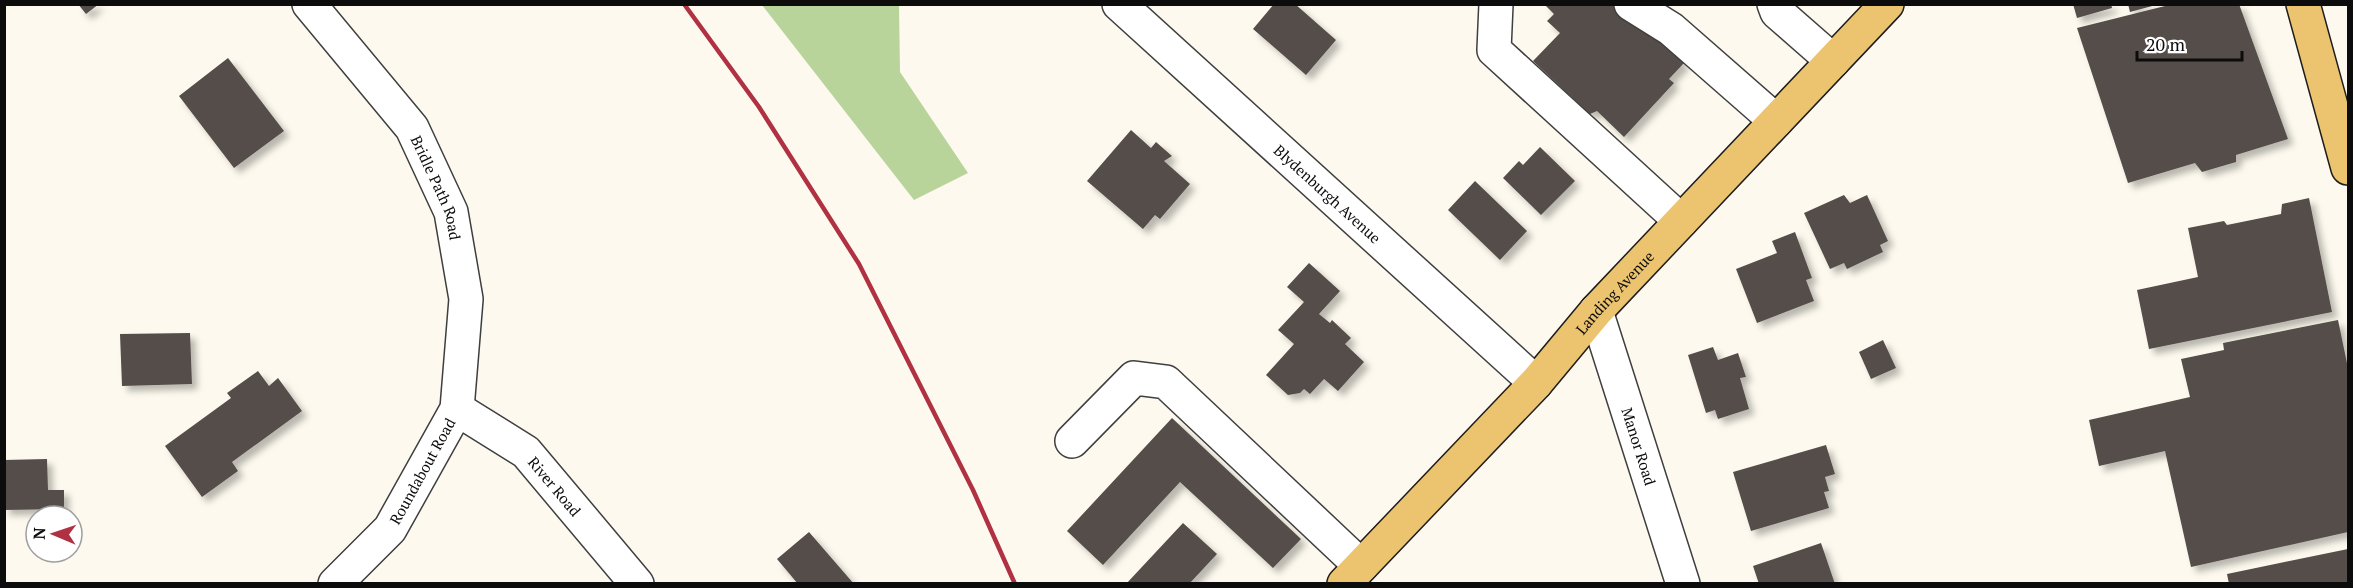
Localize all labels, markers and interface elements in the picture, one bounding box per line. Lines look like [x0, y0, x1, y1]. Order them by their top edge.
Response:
scale bar [2137, 24, 2242, 62]
text: 20 m [2146, 32, 2186, 56]
street label: Bridle Path Road [407, 132, 466, 241]
street label: Blydenburgh Avenue [1270, 140, 1385, 247]
street label: Landing Avenue [1571, 246, 1658, 338]
street label: Manor Road [1617, 405, 1661, 488]
street label: Roundabout Road [384, 414, 460, 528]
street label: River Road [524, 452, 586, 520]
north arrow [24, 504, 84, 564]
text: N [28, 527, 50, 540]

